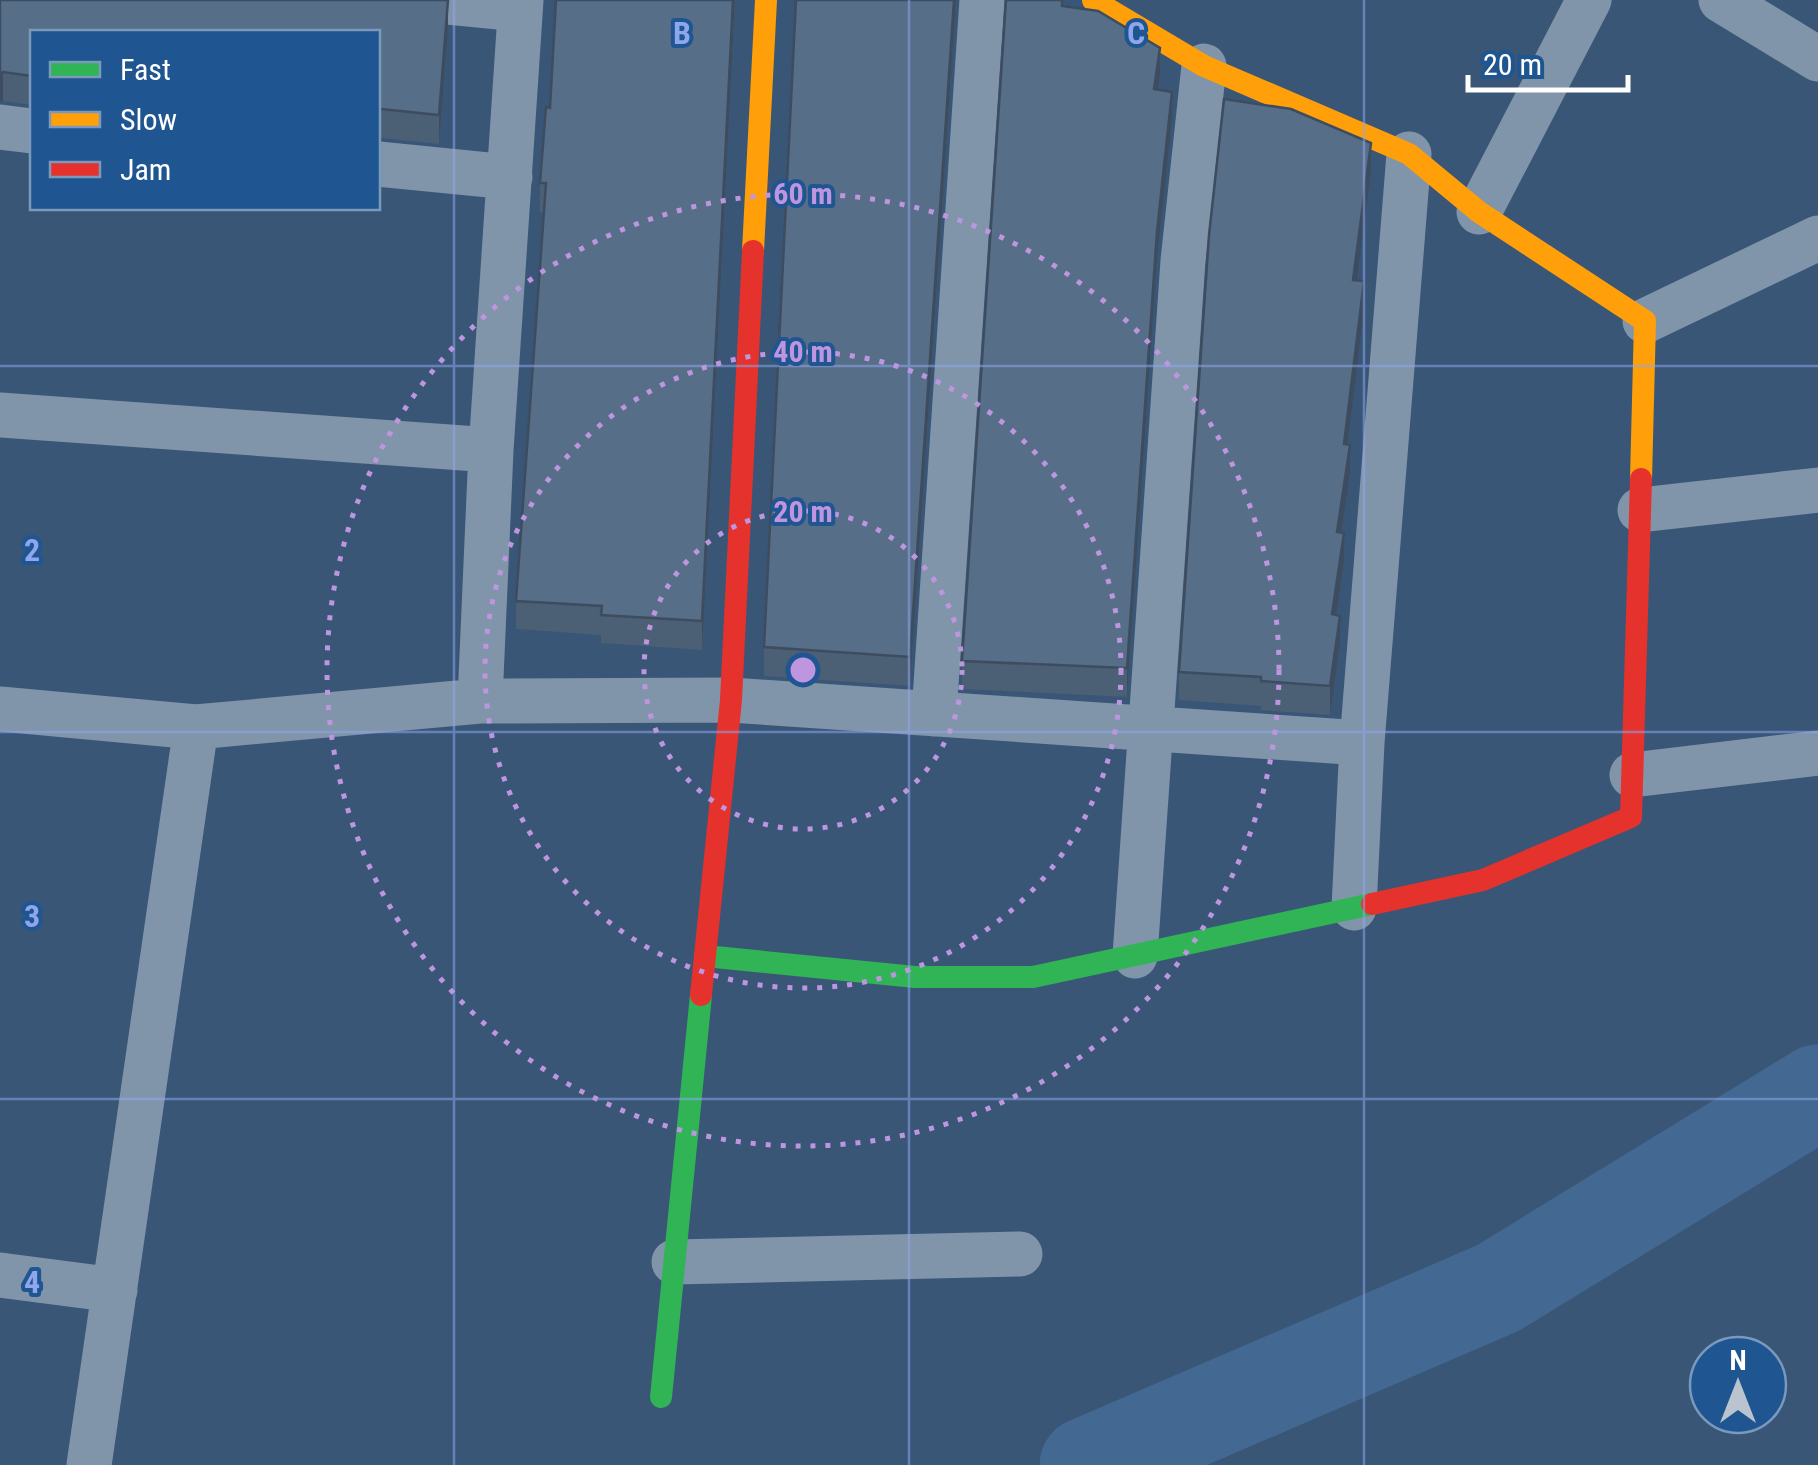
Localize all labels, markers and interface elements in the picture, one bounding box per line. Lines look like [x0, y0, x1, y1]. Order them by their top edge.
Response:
text: B [673, 14, 691, 52]
text: C [1127, 14, 1145, 52]
legend [30, 30, 380, 210]
scale bar [1468, 30, 1628, 92]
text: 20 m [1483, 47, 1542, 82]
text: Fast [120, 52, 171, 87]
text: Slow [120, 102, 177, 137]
text: Jam [120, 152, 171, 187]
text: 60 m [773, 176, 833, 211]
text: 40 m [773, 334, 833, 369]
text: 20 m [773, 494, 833, 529]
text: 2 [24, 531, 40, 569]
centre of rings [785, 652, 821, 688]
text: 3 [24, 897, 40, 935]
text: 4 [24, 1263, 40, 1301]
north arrow [1688, 1335, 1788, 1435]
text: N [1729, 1344, 1747, 1377]

